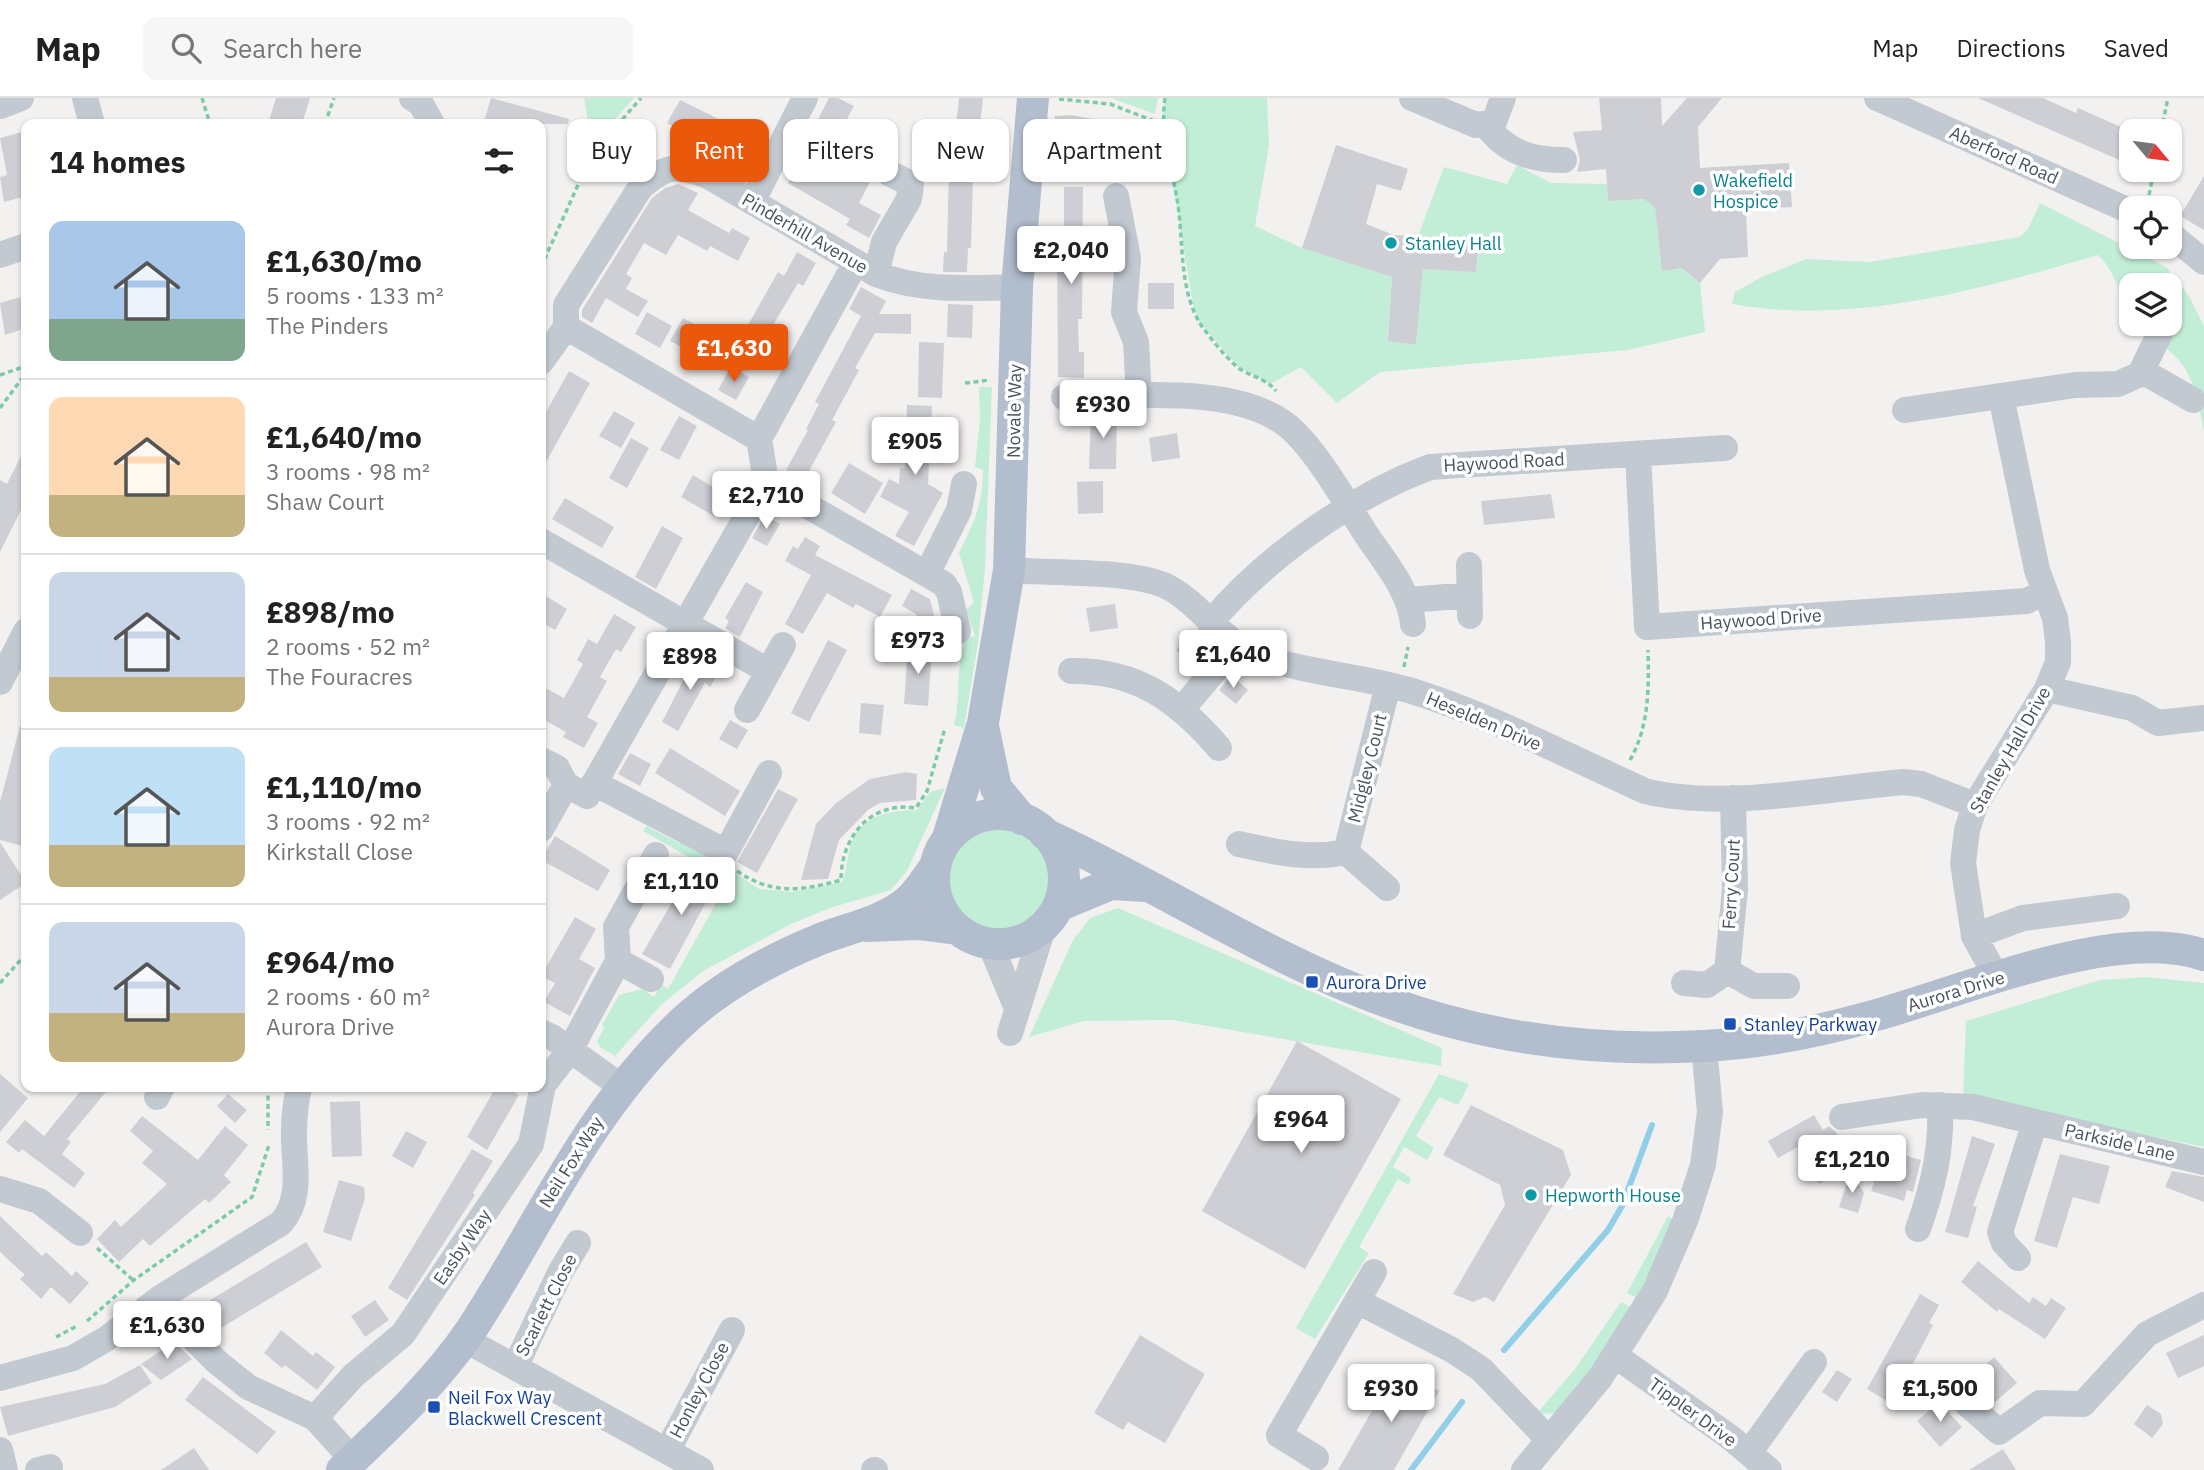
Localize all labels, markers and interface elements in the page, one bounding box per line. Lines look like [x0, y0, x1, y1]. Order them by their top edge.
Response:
search box [143, 17, 633, 80]
text: Map [35, 27, 101, 70]
icon: search [167, 29, 205, 67]
text: Search here [223, 31, 362, 65]
text: Map [1872, 32, 1918, 64]
text: Directions [1956, 32, 2066, 64]
text: Saved [2104, 32, 2169, 64]
chip: Buy [567, 119, 656, 182]
chip: Rent [670, 119, 769, 182]
chip: Filters [783, 119, 898, 182]
chip: New [912, 119, 1009, 182]
chip: Apartment [1023, 119, 1186, 182]
north arrow [2119, 119, 2182, 182]
map controls [2119, 119, 2182, 336]
street label: Aberford Road [1946, 121, 2062, 189]
text: 14 homes [49, 142, 186, 181]
icon: filters [480, 142, 518, 180]
place label: Wakefield Hospice [1713, 169, 1793, 213]
marker: Wakefield Hospice [1691, 182, 1707, 198]
street label: Pinderhill Avenue [738, 188, 872, 278]
button: locate [2119, 196, 2182, 259]
pin: £2,040 [1014, 226, 1128, 286]
place label: Stanley Hall [1405, 232, 1502, 255]
text: £2,040 [1033, 234, 1109, 264]
marker: Stanley Hall [1383, 235, 1399, 251]
text: £1,630/mo [266, 241, 422, 280]
icon: home [105, 249, 189, 333]
button: layers [2119, 273, 2182, 336]
text: 5 rooms · 133 m² [266, 280, 444, 310]
text: The Pinders [266, 310, 389, 340]
pin: £1,630 [677, 324, 791, 384]
text: £1,630 [696, 332, 772, 362]
street label: Novale Way [1002, 364, 1026, 458]
pin: £930 [1062, 380, 1144, 440]
text: £930 [1076, 388, 1130, 418]
text: £1,640/mo [266, 417, 422, 456]
pin: £905 [874, 418, 956, 477]
icon: home [105, 425, 189, 509]
text: £905 [888, 425, 942, 455]
street label: Haywood Road [1443, 447, 1565, 477]
text: 3 rooms · 98 m² [266, 456, 430, 486]
pin: £2,710 [709, 472, 823, 531]
text: £2,710 [728, 479, 804, 509]
text: Shaw Court [266, 486, 385, 516]
text: £898/mo [266, 592, 395, 631]
icon: home [105, 600, 189, 684]
street label: Haywood Drive [1700, 603, 1823, 635]
pin: £973 [877, 616, 959, 676]
text: £973 [891, 624, 945, 654]
pin: £1,640 [1176, 630, 1290, 690]
text: 2 rooms · 52 m² [266, 631, 430, 661]
pin: £898 [649, 632, 731, 692]
text: £1,640 [1195, 638, 1271, 668]
text: £898 [663, 640, 717, 670]
text: The Fouracres [266, 661, 413, 691]
street label: Stanley Hall Drive [1964, 682, 2056, 818]
street label: Heselden Drive [1423, 686, 1545, 756]
street label: Midgley Court [1342, 711, 1392, 825]
text: £1,110/mo [266, 767, 422, 806]
icon: home [105, 775, 189, 859]
text: 3 rooms · 92 m² [266, 806, 430, 836]
text: Kirkstall Close [266, 836, 413, 866]
street label: Ferry Court [1717, 838, 1745, 930]
pin: £1,110 [624, 858, 738, 917]
text: £1,110 [643, 865, 719, 895]
text: £964/mo [266, 942, 395, 981]
icon: home [105, 950, 189, 1034]
street label: Aurora Drive [1905, 965, 2008, 1017]
place label: Aurora Drive [1326, 971, 1427, 994]
marker: Aurora Drive [1304, 974, 1320, 990]
text: 2 rooms · 60 m² [266, 981, 430, 1011]
text: Aurora Drive [266, 1011, 394, 1041]
place label: Stanley Parkway [1744, 1013, 1877, 1036]
marker: Stanley Parkway [1722, 1016, 1738, 1032]
pin: £964 [1260, 1096, 1342, 1155]
text: £964 [1274, 1103, 1328, 1133]
street label: Neil Fox Way [534, 1112, 608, 1212]
street label: Parkside Lane [2062, 1118, 2178, 1166]
pin: £1,210 [1795, 1136, 1909, 1195]
text: £1,210 [1814, 1143, 1890, 1173]
place label: Hepworth House [1545, 1184, 1681, 1207]
marker: Hepworth House [1523, 1187, 1539, 1203]
street label: Easby Way [428, 1205, 496, 1289]
street label: Scarlett Close [510, 1250, 582, 1360]
pin: £1,630 [110, 1302, 224, 1361]
text: £1,630 [129, 1309, 205, 1339]
street label: Honley Close [664, 1338, 734, 1442]
pin: £930 [1350, 1364, 1432, 1424]
pin: £1,500 [1883, 1364, 1997, 1424]
text: £930 [1364, 1372, 1418, 1402]
street label: Tippler Drive [1645, 1372, 1742, 1452]
text: £1,500 [1902, 1372, 1978, 1402]
place label: Neil Fox Way Blackwell Crescent [448, 1386, 602, 1430]
marker: Neil Fox Way Blackwell Crescent [426, 1399, 442, 1415]

